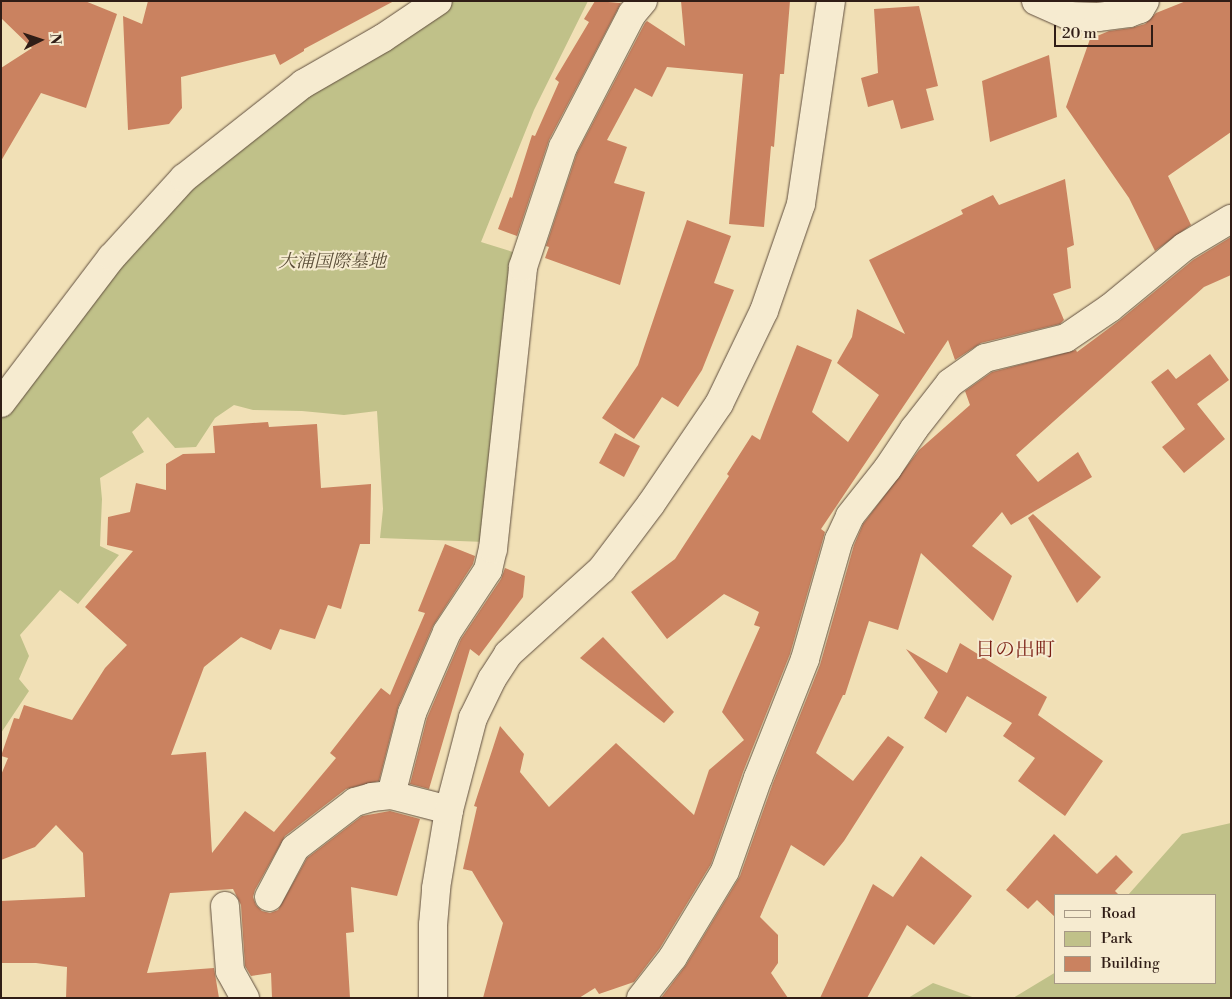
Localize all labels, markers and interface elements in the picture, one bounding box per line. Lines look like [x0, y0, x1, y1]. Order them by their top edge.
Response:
north arrow [15, 15, 65, 65]
scale bar [1057, 15, 1156, 47]
text: 20 m [1062, 24, 1097, 43]
text: N [46, 33, 64, 45]
park label: 大浦国際墓地 [278, 251, 386, 273]
district label: 日の出町 [975, 638, 1055, 662]
legend [1054, 894, 1217, 984]
text: Road [1101, 904, 1136, 923]
text: Park [1101, 929, 1132, 948]
text: Building [1101, 954, 1160, 973]

